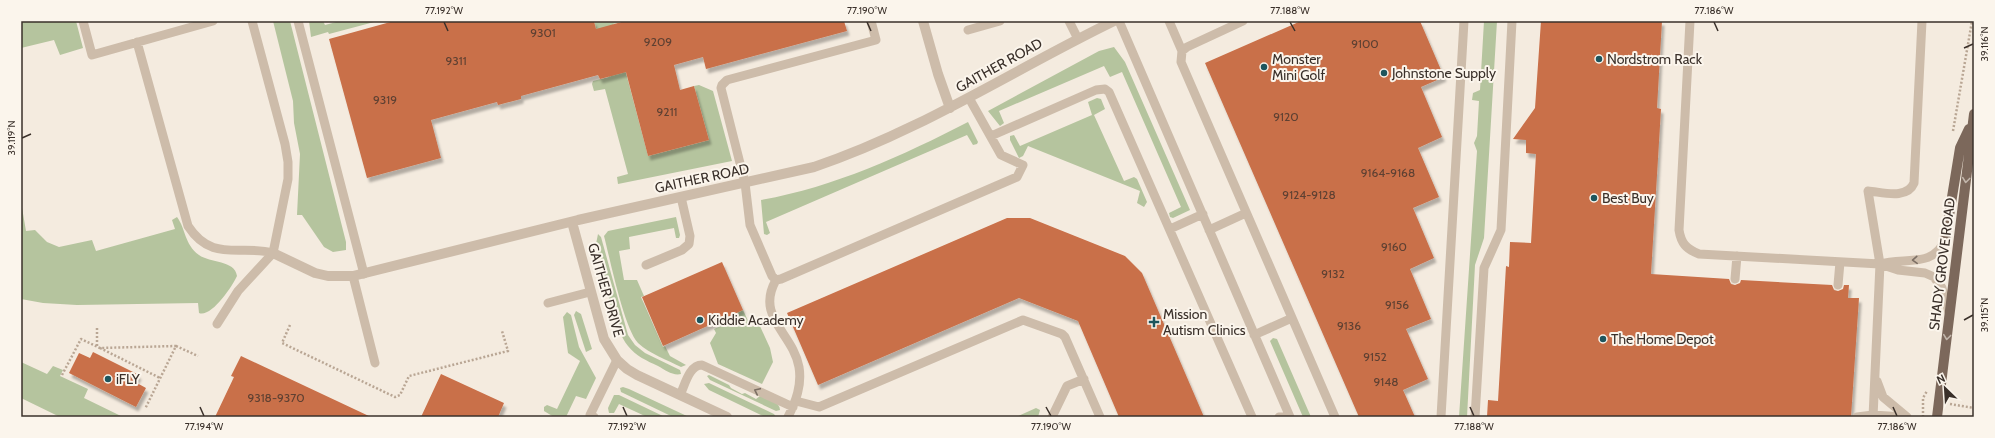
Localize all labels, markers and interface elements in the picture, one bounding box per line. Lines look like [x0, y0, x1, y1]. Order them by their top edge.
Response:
text: 77.192°W [425, 4, 464, 17]
text: 77.190°W [847, 4, 887, 17]
text: 77.188°W [1270, 4, 1310, 17]
text: 77.186°W [1695, 4, 1734, 17]
house number: 9301 [530, 25, 556, 40]
text: 39.116°N [1978, 27, 1991, 61]
house number: 9209 [644, 34, 672, 49]
street label: GAITHER ROAD [953, 34, 1045, 96]
house number: 9100 [1351, 36, 1379, 51]
place label: Monster Mini Golf [1272, 50, 1325, 84]
place label: Nordstrom Rack [1607, 50, 1703, 68]
house number: 9311 [445, 53, 467, 68]
marker: Nordstrom Rack [1594, 54, 1604, 64]
marker: Monster Mini Golf [1259, 62, 1269, 72]
place label: Johnstone Supply [1391, 64, 1496, 82]
marker: Johnstone Supply [1379, 68, 1389, 78]
house number: 9319 [373, 92, 397, 107]
house number: 9211 [657, 104, 677, 119]
house number: 9120 [1273, 109, 1299, 124]
text: 39.119°N [5, 121, 18, 155]
street label: GAITHER ROAD [653, 159, 751, 197]
house number: 9164-9168 [1361, 165, 1415, 180]
one-way arrow [1962, 177, 1971, 184]
house number: 9124-9128 [1282, 187, 1336, 202]
place label: Best Buy [1602, 189, 1654, 207]
marker: Best Buy [1589, 193, 1599, 203]
street label: SHADY GROVE ROAD [1925, 197, 1959, 331]
house number: 9160 [1381, 239, 1407, 254]
street label: GAITHER DRIVE [584, 241, 628, 339]
one-way arrow [1912, 255, 1918, 264]
house number: 9132 [1321, 266, 1345, 281]
house number: 9156 [1385, 297, 1409, 312]
text: 39.115°N [1978, 298, 1991, 332]
place label: Mission Autism Clinics [1163, 305, 1246, 339]
place label: Kiddie Academy [708, 311, 804, 329]
marker: Kiddie Academy [695, 315, 705, 325]
marker: Mission Autism Clinics [1148, 316, 1160, 328]
house number: 9136 [1337, 318, 1361, 333]
place label: The Home Depot [1611, 330, 1714, 348]
marker: The Home Depot [1598, 334, 1608, 344]
one-way arrow [1943, 334, 1952, 340]
house number: 9152 [1363, 349, 1387, 364]
north arrow [1925, 368, 1965, 408]
place label: iFLY [116, 370, 141, 388]
text: N [1934, 371, 1947, 387]
marker: iFLY [103, 374, 113, 384]
house number: 9148 [1374, 374, 1398, 389]
one-way arrow [754, 388, 762, 396]
house number: 9318-9370 [247, 390, 305, 405]
text: 77.194°W [185, 420, 224, 433]
text: 77.192°W [608, 420, 647, 433]
text: 77.190°W [1031, 420, 1071, 433]
text: 77.188°W [1454, 420, 1494, 433]
text: 77.186°W [1878, 420, 1917, 433]

